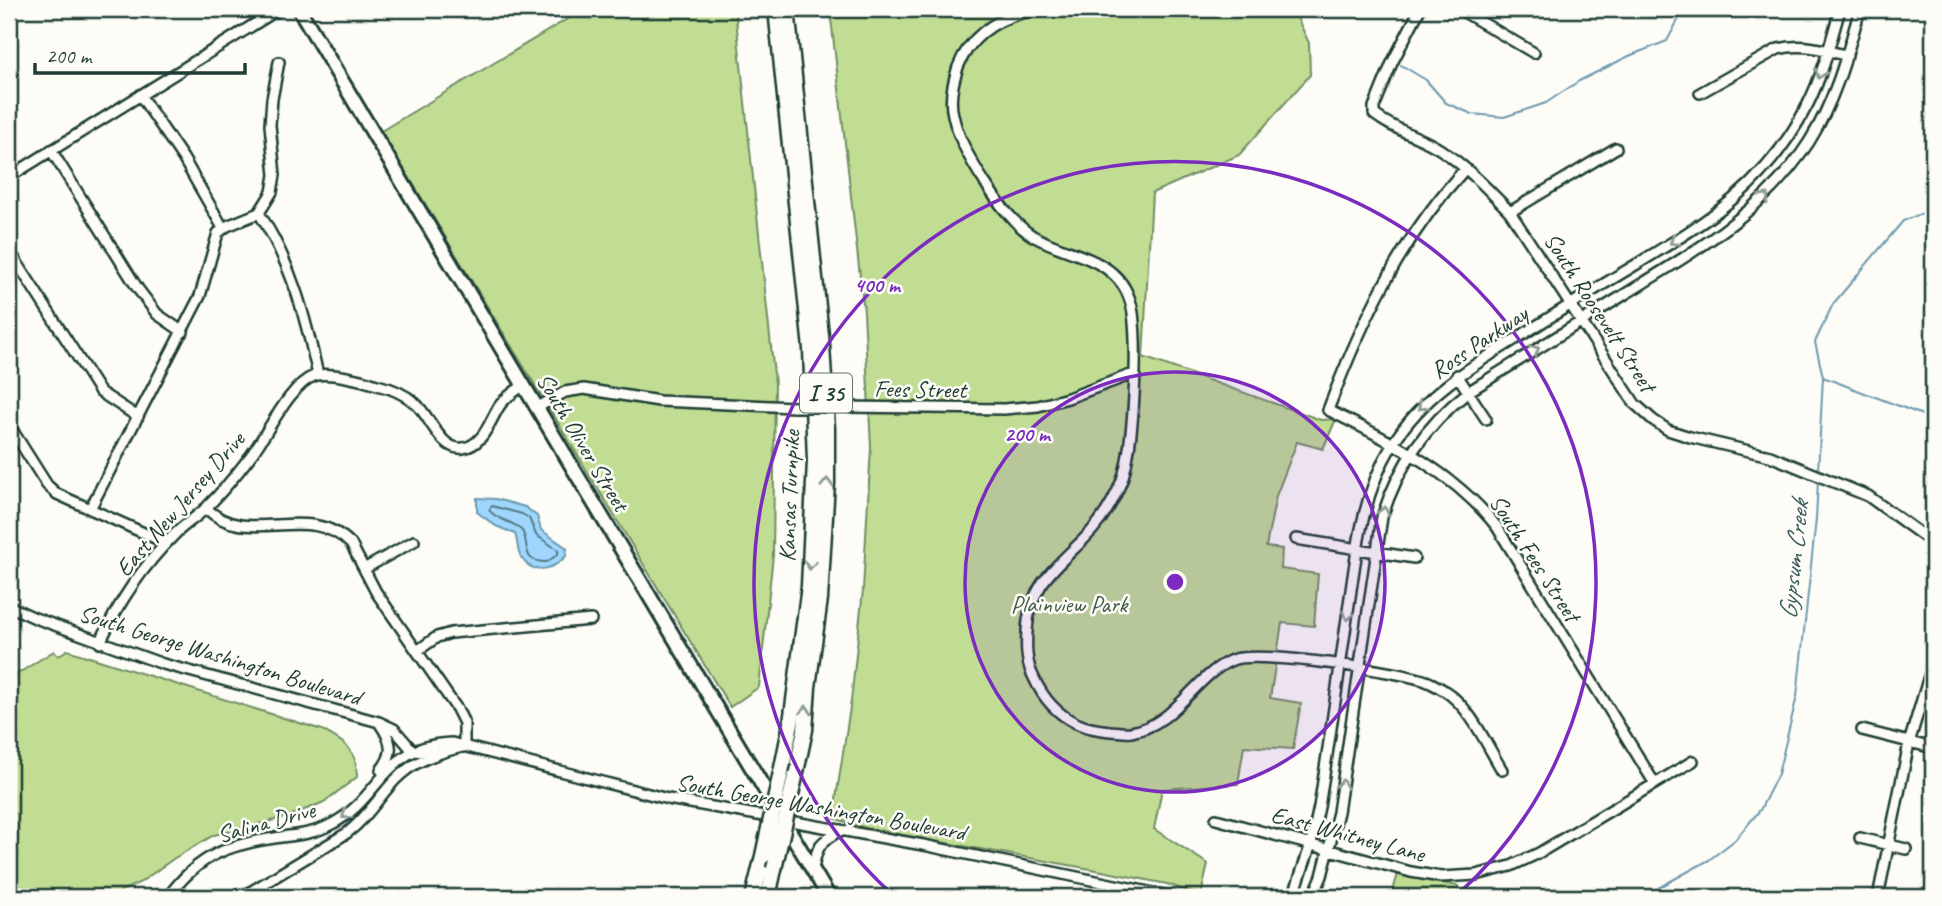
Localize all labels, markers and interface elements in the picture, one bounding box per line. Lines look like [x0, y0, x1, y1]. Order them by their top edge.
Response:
scale bar [35, 32, 245, 76]
text: 200 m [46, 43, 93, 69]
one-way arrow [1814, 68, 1828, 80]
one-way arrow [1756, 192, 1769, 205]
street label: South Roosevelt Street [1537, 227, 1664, 400]
one-way arrow [1668, 233, 1681, 246]
text: 400 m [854, 272, 902, 298]
street label: Ross Parkway [1425, 298, 1535, 385]
one-way arrow [1528, 346, 1541, 359]
street label: South Oliver Street [530, 367, 637, 518]
street label: Fees Street [874, 373, 968, 405]
road number: I 35 [800, 374, 852, 412]
one-way arrow [1418, 398, 1431, 411]
text: 200 m [1004, 421, 1052, 447]
street label: East New Jersey Drive [109, 424, 253, 583]
street label: Kansas Turnpike [772, 428, 806, 562]
one-way arrow [819, 478, 834, 489]
street label: South Fees Street [1483, 489, 1589, 630]
water label: Gypsum Creek [1771, 494, 1817, 621]
one-way arrow [1376, 505, 1391, 517]
one-way arrow [803, 560, 818, 571]
centre of rings [1163, 570, 1187, 594]
park label: Plainview Park [1011, 589, 1130, 619]
street label: South George Washington Boulevard [76, 598, 368, 713]
one-way arrow [1341, 610, 1356, 621]
one-way arrow [799, 704, 814, 715]
street label: South George Washington Boulevard [674, 767, 971, 848]
one-way arrow [1335, 778, 1350, 790]
street label: Salina Drive [214, 794, 320, 849]
street label: East Whitney Lane [1268, 799, 1430, 869]
one-way arrow [341, 806, 353, 819]

